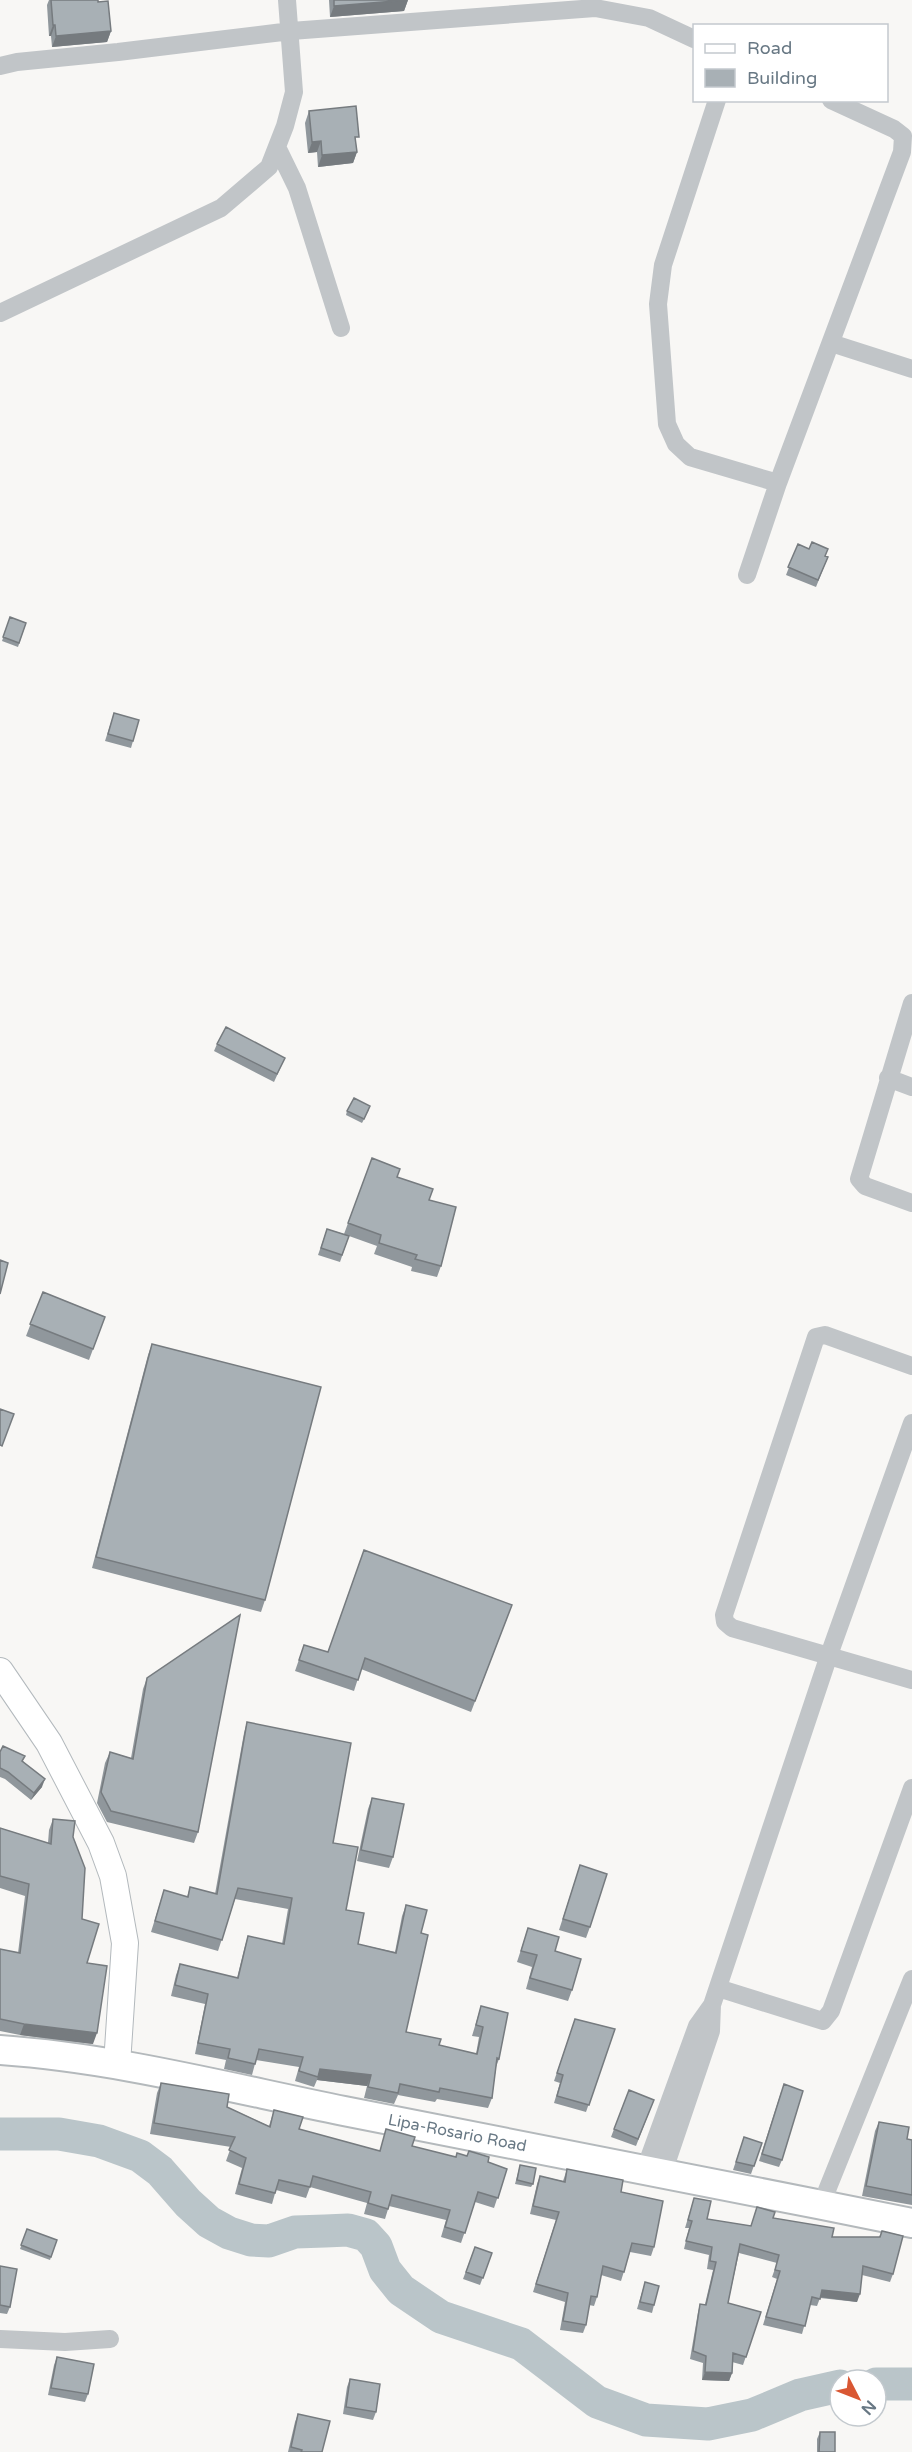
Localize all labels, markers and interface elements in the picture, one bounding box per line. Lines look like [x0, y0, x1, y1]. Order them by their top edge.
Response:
legend [693, 24, 888, 102]
text: Road [747, 37, 792, 59]
text: Building [747, 67, 817, 89]
street label: Lipa-Rosario Road [386, 2110, 528, 2156]
north arrow [828, 2368, 888, 2428]
text: N [857, 2396, 880, 2419]

